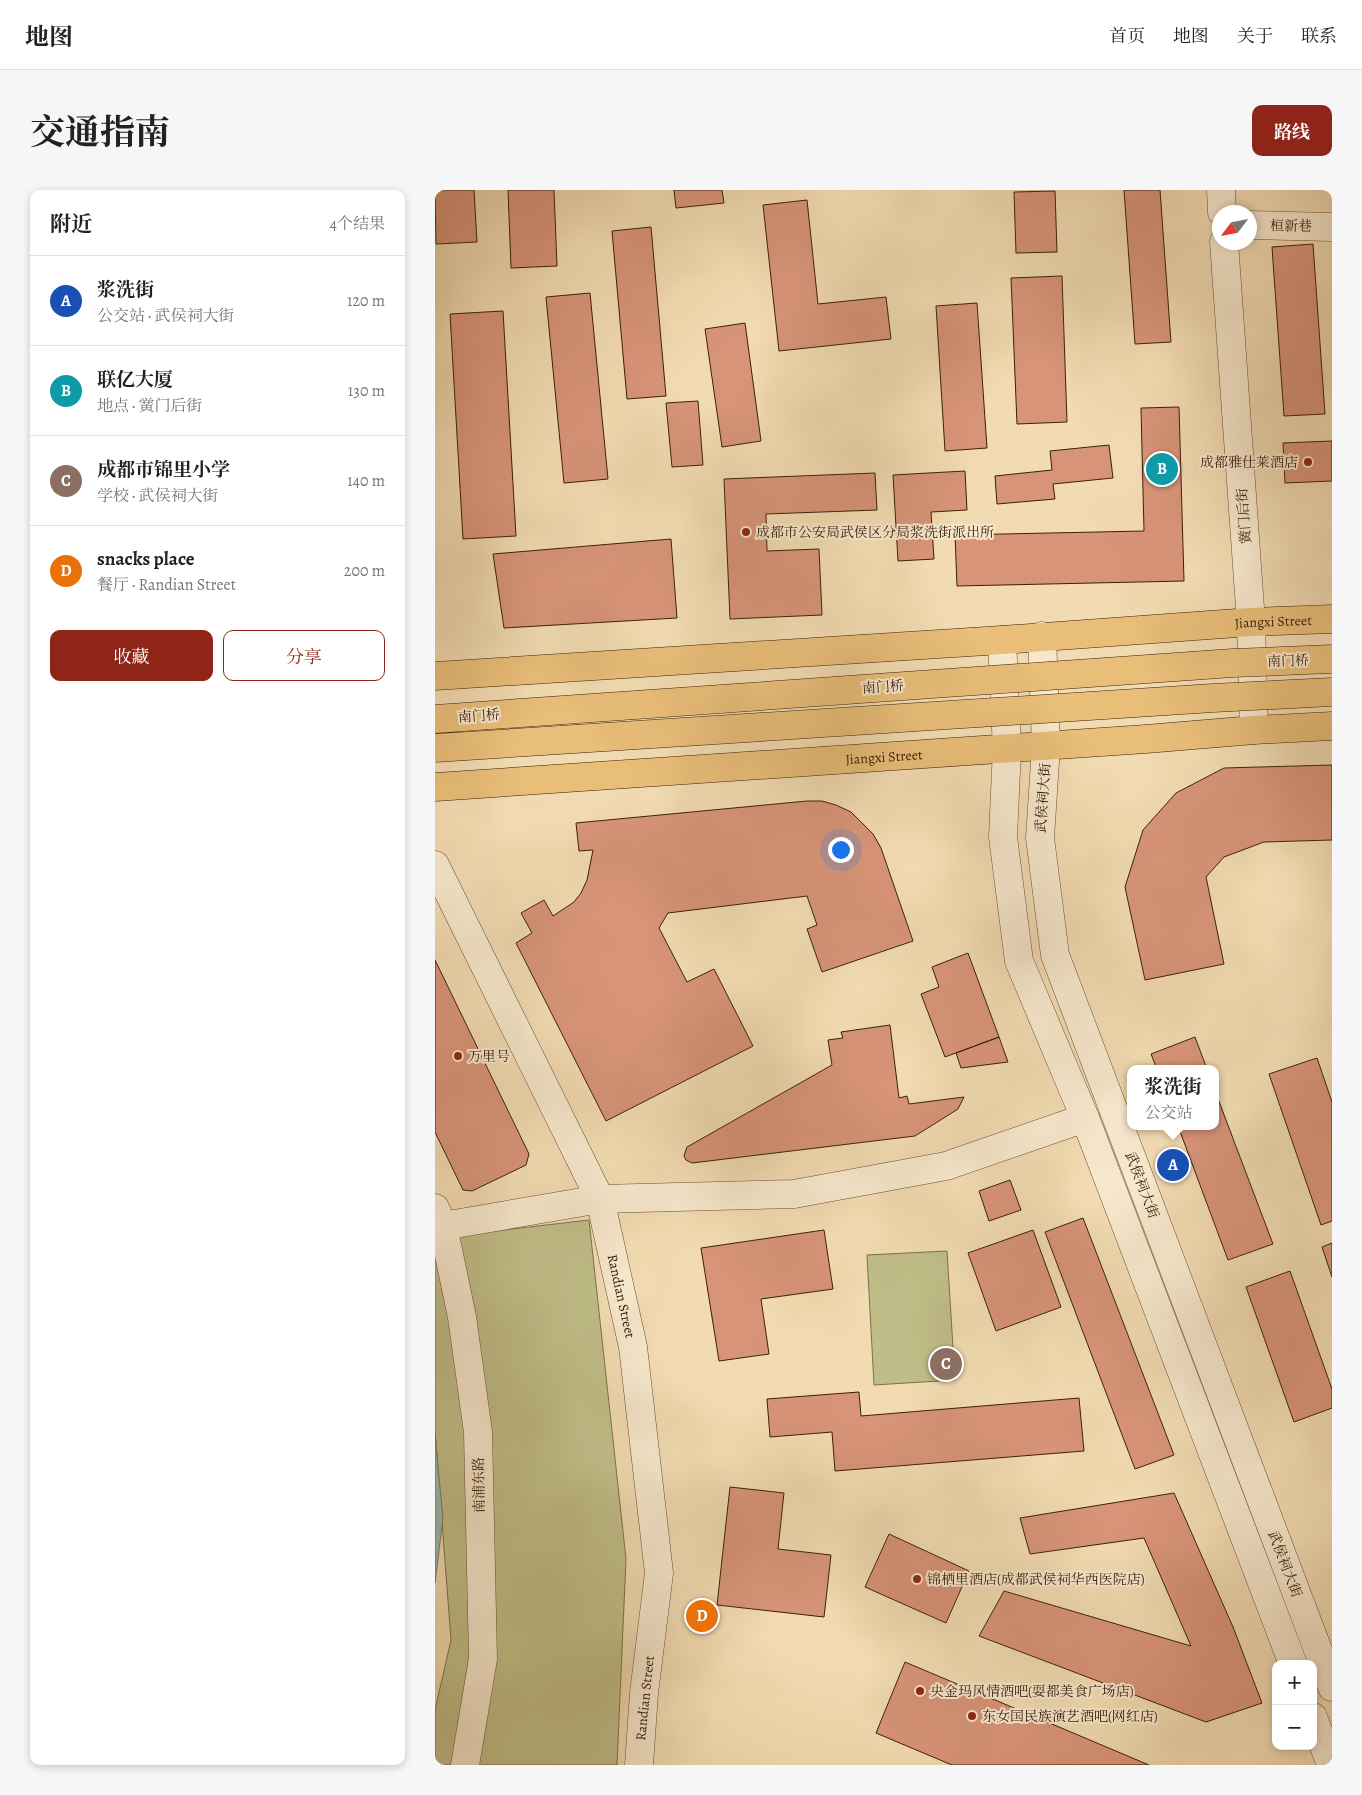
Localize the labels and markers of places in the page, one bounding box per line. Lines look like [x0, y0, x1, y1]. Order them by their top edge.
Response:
pin: B [1146, 450, 1178, 488]
place label: 成都雅仕莱酒店 [1200, 453, 1298, 472]
marker: 成都雅仕莱酒店 [1302, 456, 1314, 468]
place label: 成都市公安局武侯区分局浆洗街派出所 [756, 523, 994, 542]
marker: 成都市公安局武侯区分局浆洗街派出所 [740, 526, 752, 538]
place label: 万里号 [468, 1047, 510, 1066]
marker: 万里号 [452, 1050, 464, 1062]
pin: A [1157, 1146, 1189, 1184]
pin: C [930, 1345, 962, 1383]
place label: 锦栖里酒店(成都武侯祠华西医院店) [927, 1570, 1145, 1589]
marker: 锦栖里酒店(成都武侯祠华西医院店) [911, 1573, 923, 1585]
pin: D [686, 1597, 718, 1635]
place label: 央金玛风情酒吧(耍都美食广场店) [930, 1682, 1134, 1701]
marker: 央金玛风情酒吧(耍都美食广场店) [914, 1685, 926, 1697]
place label: 东女国民族演艺酒吧(网红店) [982, 1707, 1158, 1726]
marker: 东女国民族演艺酒吧(网红店) [966, 1710, 978, 1722]

